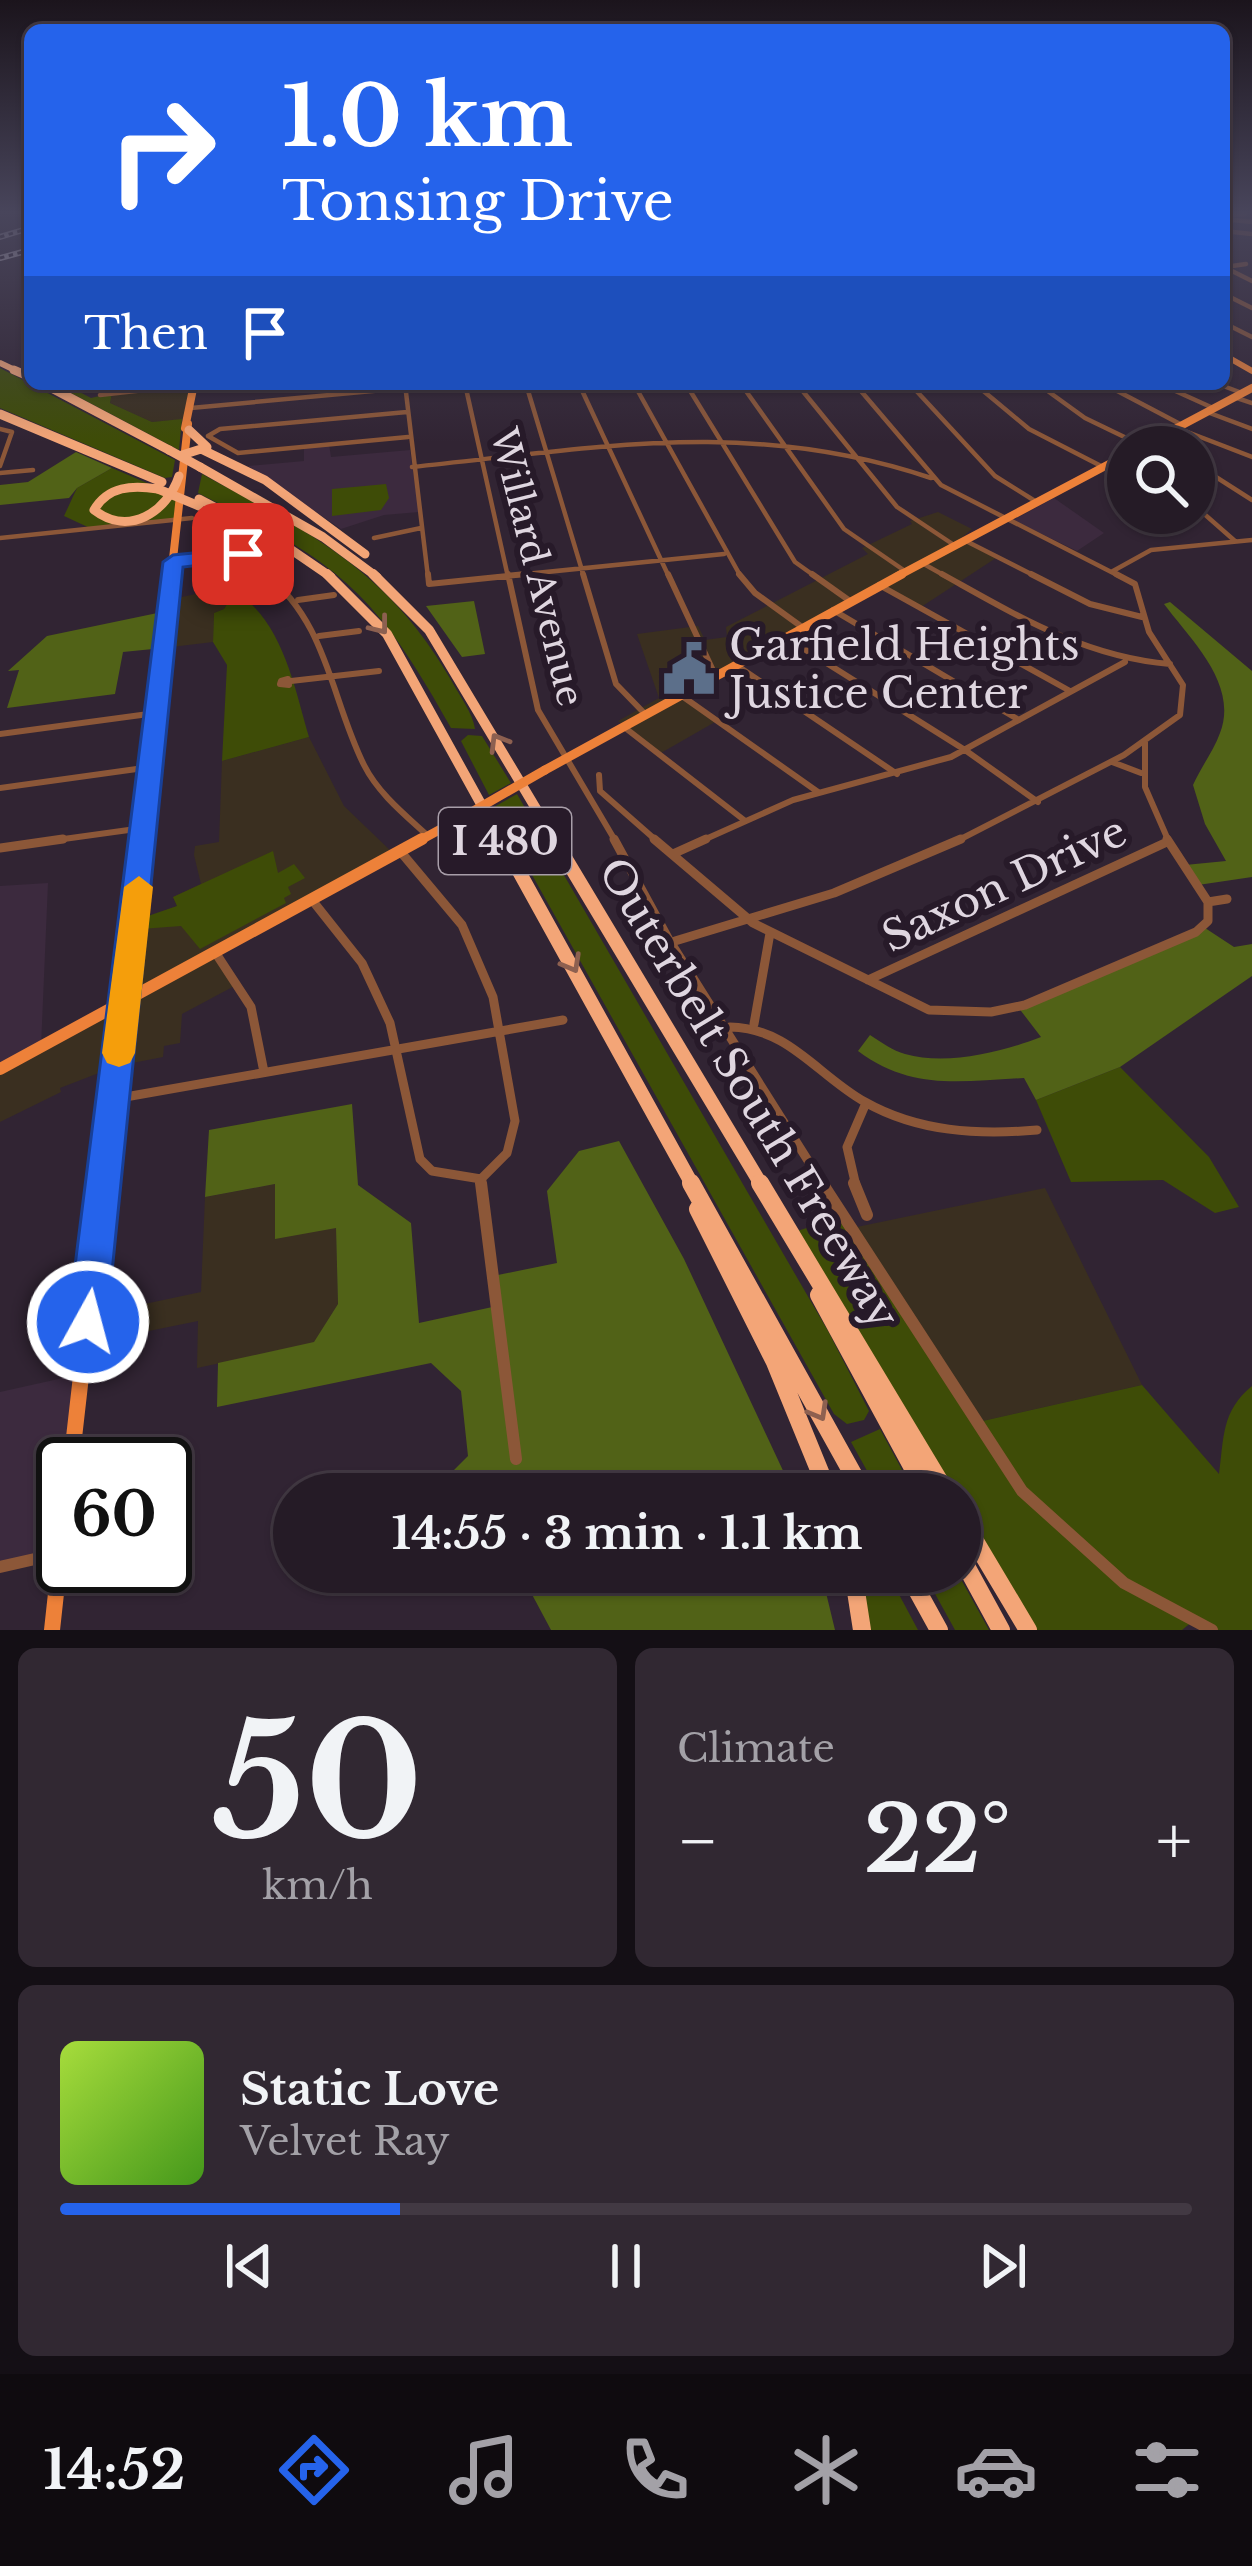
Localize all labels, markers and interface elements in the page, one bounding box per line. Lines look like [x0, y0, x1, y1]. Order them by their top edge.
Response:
text: 1.0 km [282, 65, 573, 169]
icon: right [84, 72, 240, 228]
text: Tonsing Drive [282, 168, 674, 235]
icon: arrive [232, 300, 298, 366]
text: Then [84, 305, 208, 361]
street label: Willard Avenue [480, 422, 593, 711]
map controls [1107, 426, 1215, 534]
button: search [1107, 426, 1215, 534]
pin [192, 503, 294, 605]
icon: arrive [210, 521, 276, 587]
one-way arrow [366, 612, 387, 634]
place label: Garfield Heights Justice Center [724, 619, 1080, 719]
public building icon: Garfield Heights Justice Center [660, 640, 718, 698]
one-way arrow [490, 733, 512, 755]
street label: Saxon Drive [874, 805, 1134, 963]
road number: I 480 [439, 808, 571, 874]
street label: Outerbelt South Freeway [588, 848, 910, 1338]
one-way arrow [558, 952, 581, 973]
position arrow [25, 1259, 151, 1385]
one-way arrow [805, 1400, 828, 1421]
speed limit sign: 60 [36, 1437, 192, 1593]
text: 14:55 · 3 min · 1.1 km [392, 1505, 862, 1561]
text: 50 [212, 1686, 423, 1879]
text: Climate [677, 1724, 835, 1773]
text: 22° [864, 1785, 1011, 1896]
text: − [677, 1800, 719, 1882]
text: + [1156, 1800, 1192, 1882]
text: km/h [262, 1861, 373, 1910]
text: Static Love [240, 2061, 499, 2117]
text: Velvet Ray [240, 2117, 450, 2166]
icon: previous [216, 2233, 282, 2299]
icon: pause [593, 2233, 659, 2299]
icon: next [970, 2233, 1036, 2299]
icon: directions [272, 2428, 356, 2512]
icon: music [442, 2428, 526, 2512]
icon: phone [613, 2428, 697, 2512]
icon: climate [784, 2428, 868, 2512]
icon: car [954, 2428, 1038, 2512]
icon: filters [1125, 2428, 1209, 2512]
text: 14:52 [43, 2437, 185, 2504]

